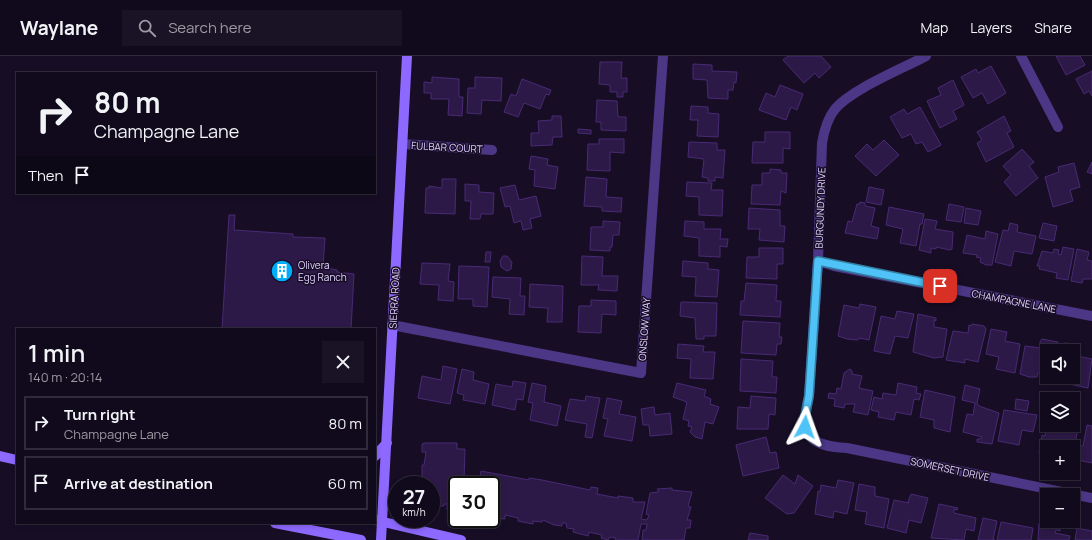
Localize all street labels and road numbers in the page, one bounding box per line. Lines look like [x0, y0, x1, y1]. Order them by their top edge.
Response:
street label: FULBAR COURT [411, 138, 483, 156]
street label: BURGUNDY DRIVE [812, 167, 828, 249]
street label: SIERRA ROAD [385, 267, 403, 329]
street label: CHAMPAGNE LANE [970, 286, 1058, 316]
street label: ONSLOW WAY [635, 296, 653, 361]
street label: SOMERSET DRIVE [909, 454, 991, 484]

